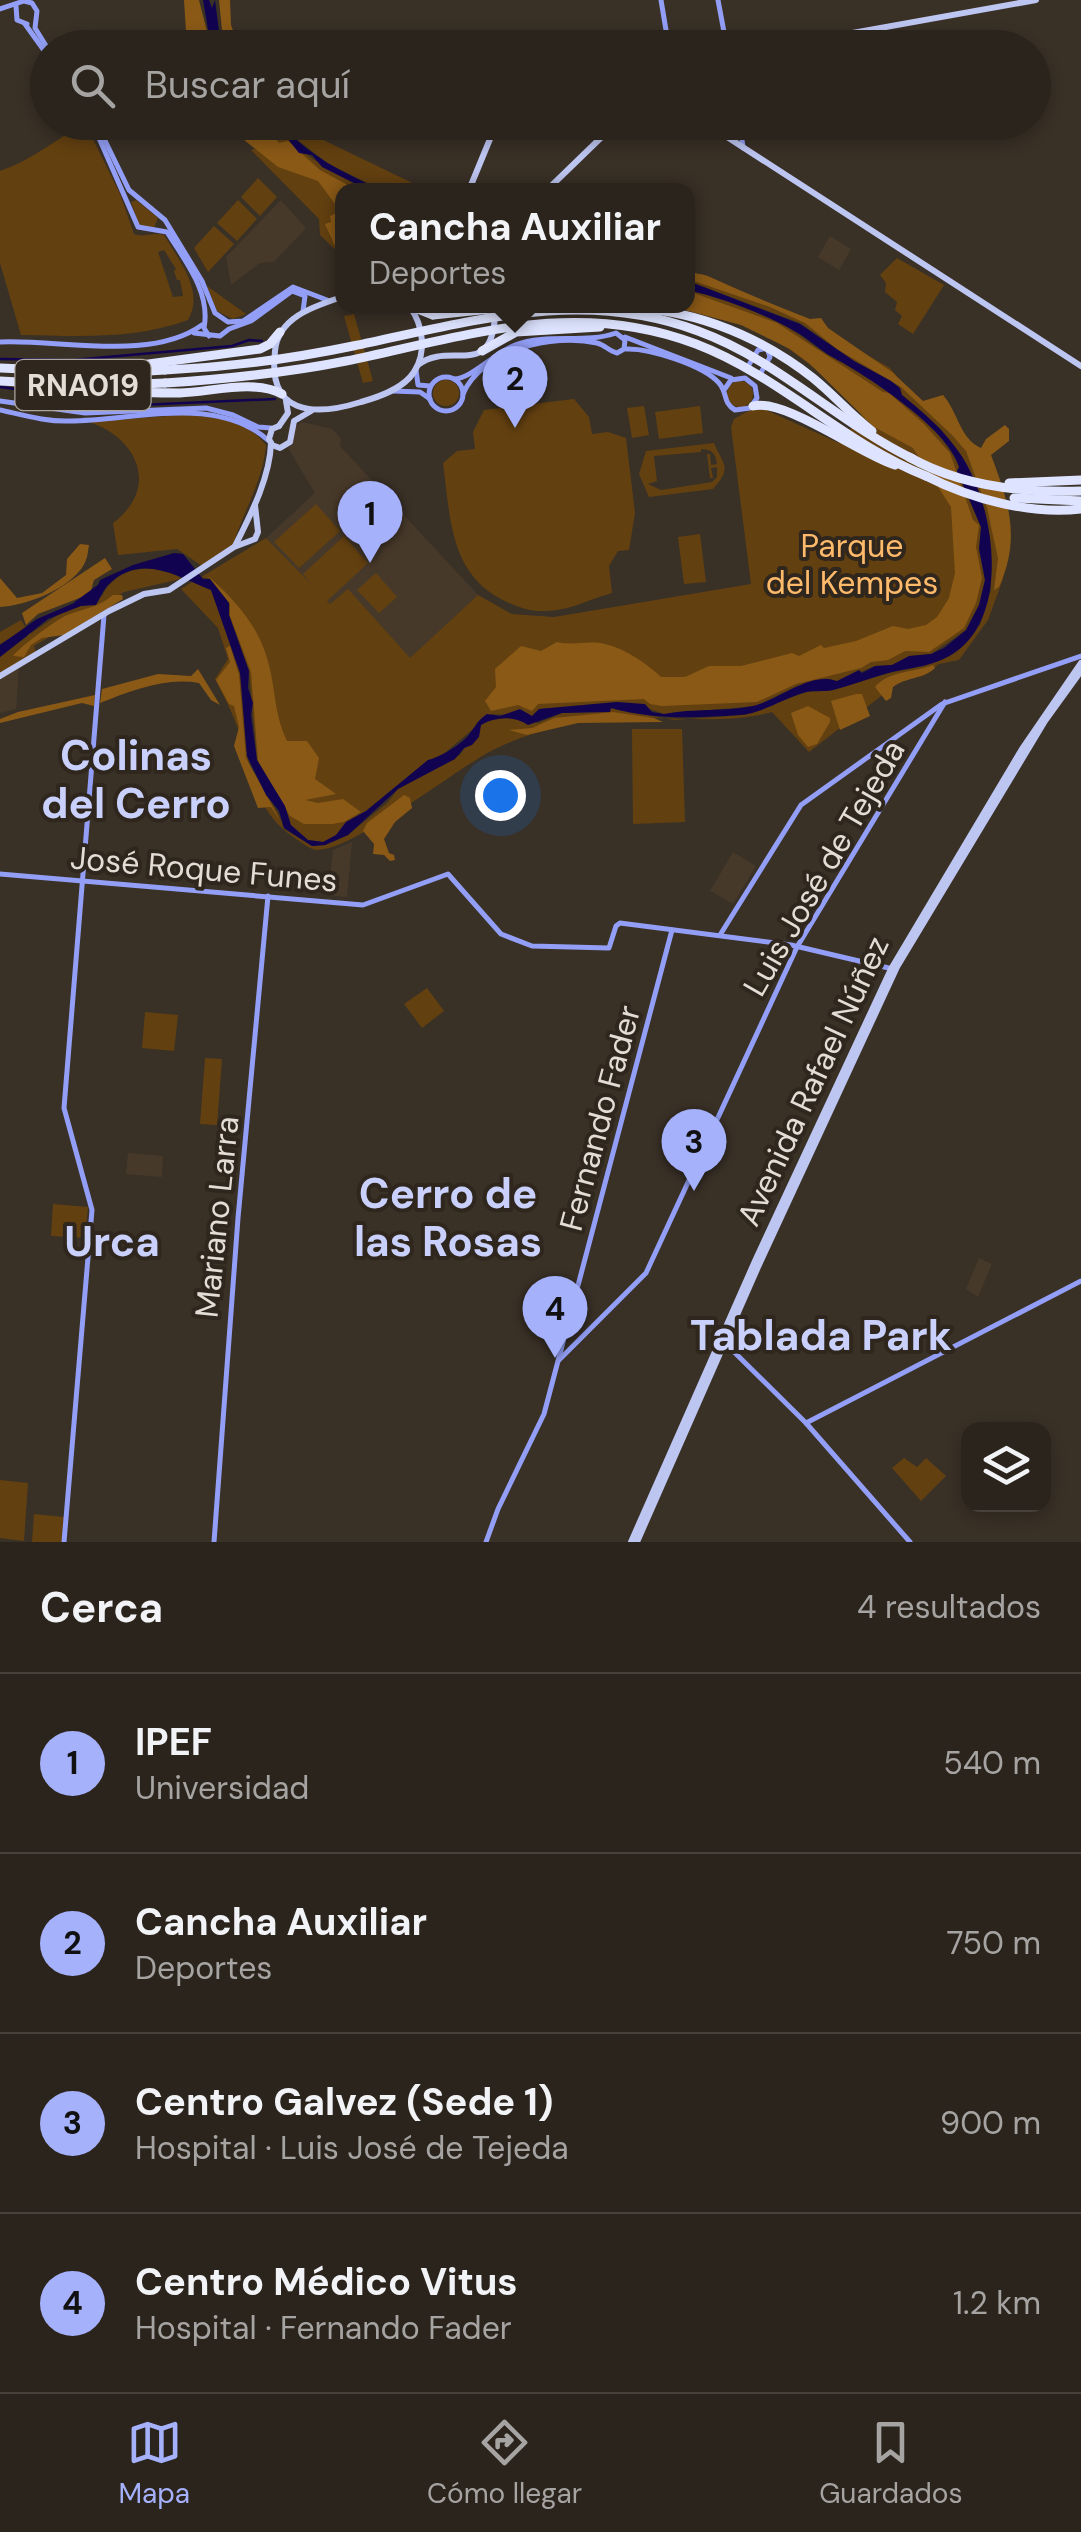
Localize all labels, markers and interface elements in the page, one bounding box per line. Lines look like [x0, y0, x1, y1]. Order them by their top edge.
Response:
search box [30, 30, 1051, 140]
icon: search [65, 58, 120, 113]
text: Buscar aquí [145, 60, 350, 110]
popup [335, 183, 695, 313]
text: Cancha Auxiliar [369, 202, 661, 252]
text: Deportes [369, 252, 506, 294]
pin: 2 [482, 346, 548, 428]
road number: RNA019 [16, 360, 150, 410]
pin: 1 [338, 480, 402, 563]
park label: Parque del Kempes [766, 525, 938, 604]
district label: Colinas del Cerro [41, 728, 231, 831]
street label: Luis José de Tejeda [734, 733, 914, 1003]
your location [475, 770, 526, 821]
street label: José Roque Funes [69, 836, 339, 902]
street label: Avenida Rafael Núñez [727, 929, 899, 1233]
street label: Fernando Fader [550, 1001, 650, 1235]
pin: 3 [662, 1108, 726, 1191]
street label: Mariano Larra [186, 1114, 248, 1320]
district label: Cerro de las Rosas [354, 1166, 542, 1269]
district label: Urca [64, 1214, 160, 1269]
pin: 4 [522, 1276, 588, 1358]
district label: Tablada Park [690, 1308, 952, 1363]
map controls [961, 1422, 1051, 1512]
button: layers [961, 1422, 1051, 1512]
text: Cerca [40, 1580, 163, 1635]
text: 4 resultados [857, 1586, 1041, 1628]
text: IPEF [135, 1717, 212, 1767]
text: 1 [67, 1742, 78, 1784]
text: 540 m [943, 1742, 1041, 1784]
text: Universidad [135, 1767, 309, 1809]
text: Cancha Auxiliar [135, 1897, 427, 1947]
text: 2 [63, 1922, 82, 1964]
text: 750 m [946, 1922, 1041, 1964]
text: Deportes [135, 1947, 272, 1989]
text: Centro Galvez (Sede 1) [135, 2077, 553, 2127]
text: 3 [63, 2102, 82, 2144]
text: 900 m [940, 2102, 1041, 2144]
text: Hospital · Luis José de Tejeda [135, 2127, 569, 2169]
text: Centro Médico Vitus [135, 2257, 518, 2307]
text: 4 [62, 2282, 83, 2324]
text: 1.2 km [953, 2282, 1041, 2324]
text: Hospital · Fernando Fader [135, 2307, 512, 2349]
tab: Mapa [118, 2415, 190, 2512]
tab: Cómo llegar [427, 2415, 582, 2512]
tab: Guardados [819, 2415, 962, 2512]

